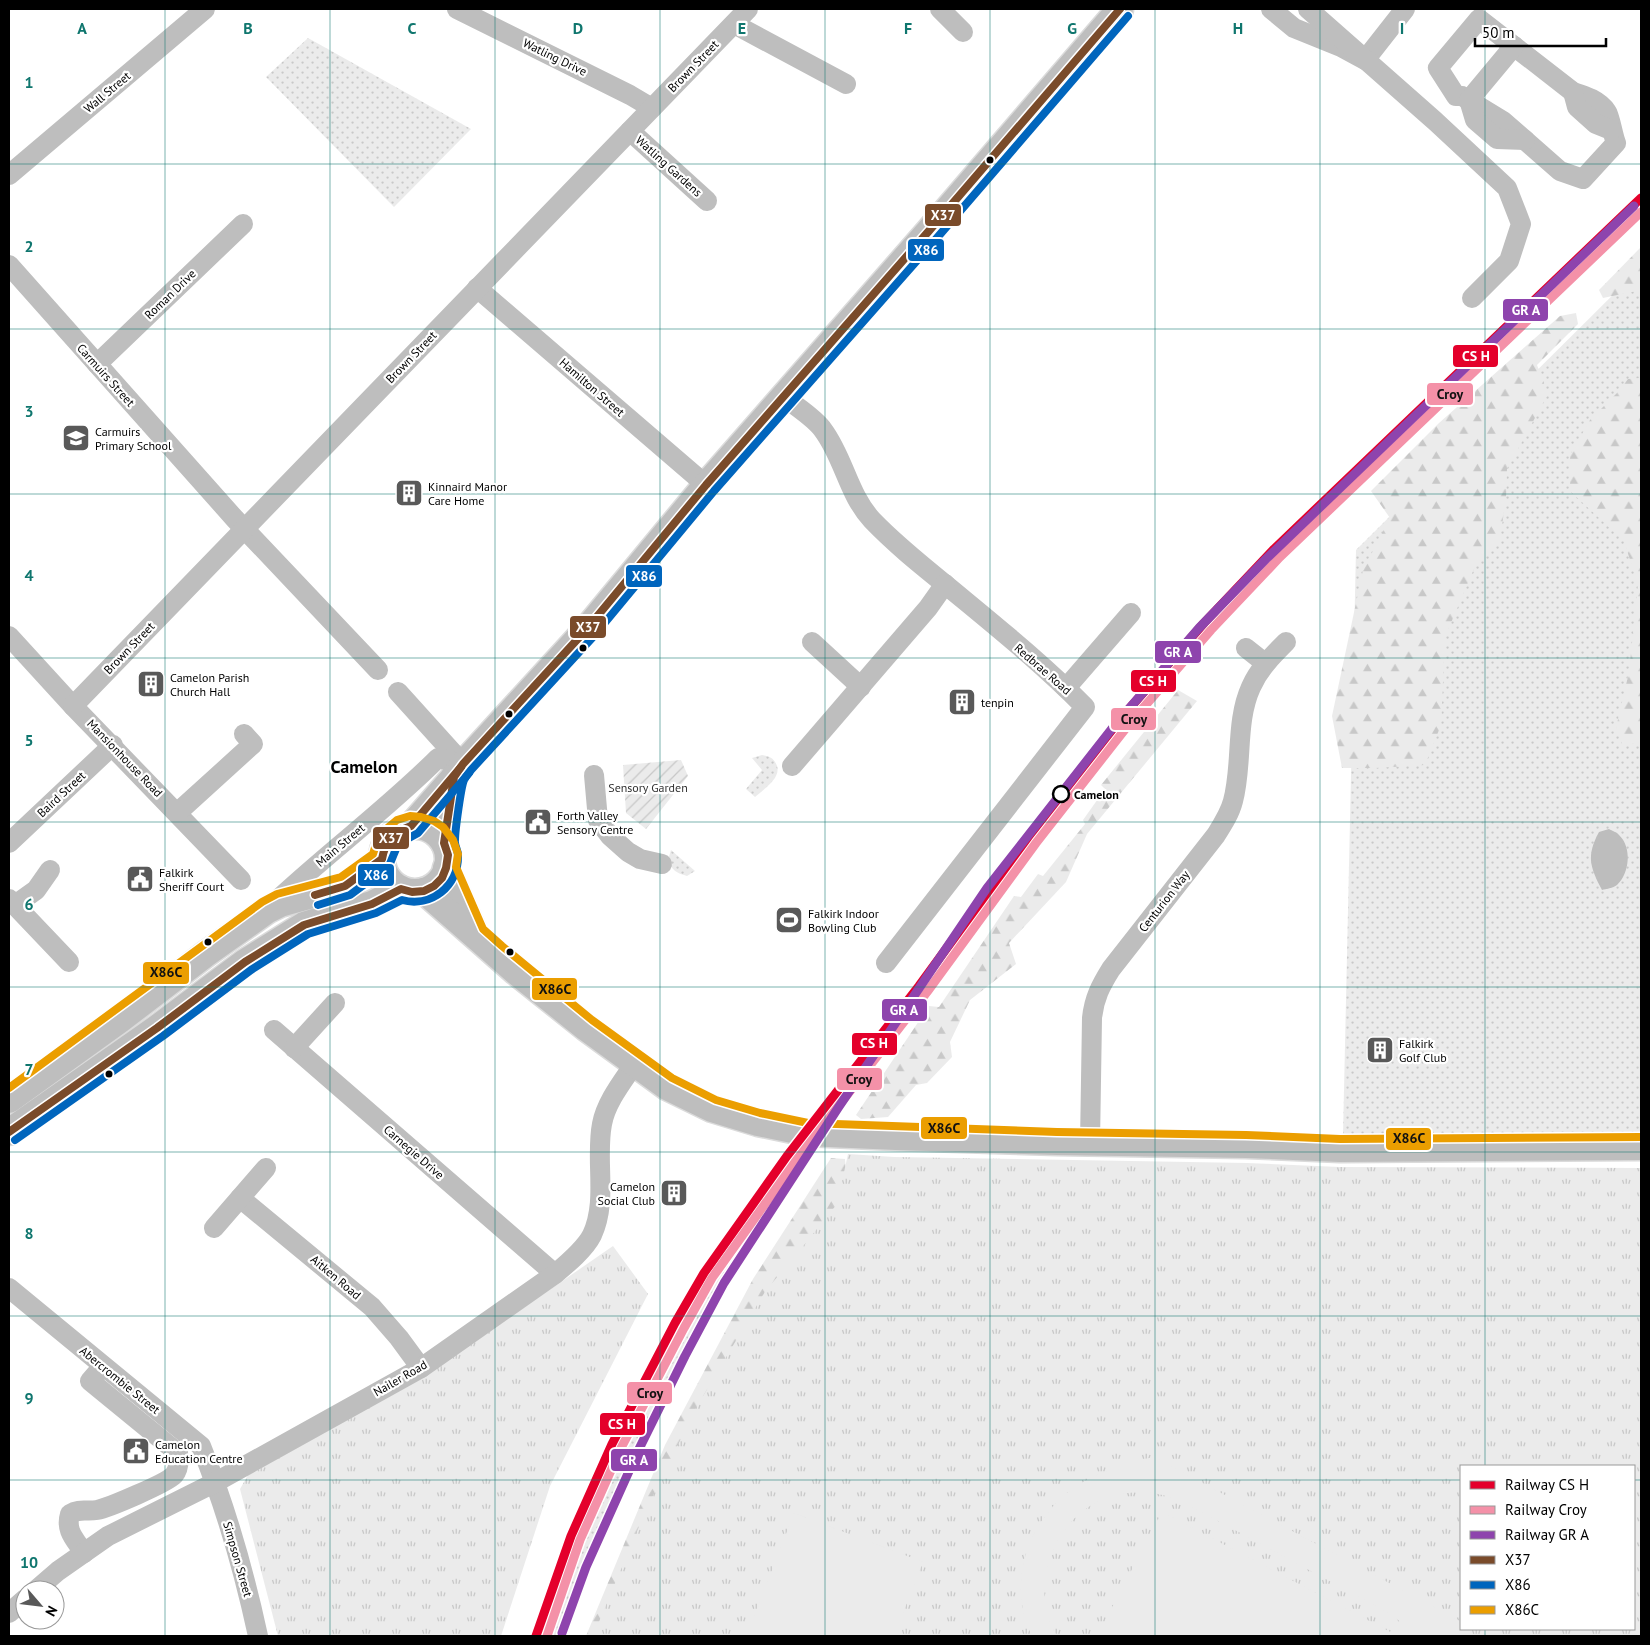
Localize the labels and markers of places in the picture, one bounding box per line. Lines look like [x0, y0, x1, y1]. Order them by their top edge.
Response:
unlabelled marker [985, 155, 995, 165]
school or university icon: Carmuirs Primary School [61, 423, 91, 453]
place label: Carmuirs Primary School [95, 424, 172, 453]
building icon: Kinnaird Manor Care Home [394, 478, 424, 508]
place label: Kinnaird Manor Care Home [428, 479, 507, 508]
unlabelled marker [578, 643, 588, 653]
building icon: Camelon Parish Church Hall [136, 669, 166, 699]
place label: Camelon Parish Church Hall [170, 670, 249, 699]
building icon: tenpin [947, 687, 977, 717]
place label: tenpin [981, 695, 1014, 710]
unlabelled marker [504, 709, 514, 719]
marker: Camelon [1052, 785, 1070, 803]
place label: Camelon [1074, 787, 1119, 802]
public building icon: Forth Valley Sensory Centre [523, 807, 553, 837]
place label: Forth Valley Sensory Centre [557, 808, 633, 837]
public building icon: Falkirk Sheriff Court [125, 864, 155, 894]
place label: Falkirk Sheriff Court [159, 865, 224, 894]
sports icon: Falkirk Indoor Bowling Club [774, 905, 804, 935]
place label: Falkirk Indoor Bowling Club [808, 906, 879, 935]
unlabelled marker [203, 937, 213, 947]
unlabelled marker [505, 947, 515, 957]
building icon: Falkirk Golf Club [1365, 1035, 1395, 1065]
place label: Falkirk Golf Club [1399, 1036, 1447, 1065]
unlabelled marker [104, 1069, 114, 1079]
building icon: Camelon Social Club [659, 1178, 689, 1208]
place label: Camelon Social Club [598, 1179, 655, 1208]
public building icon: Camelon Education Centre [121, 1436, 151, 1466]
place label: Camelon Education Centre [155, 1437, 243, 1466]

